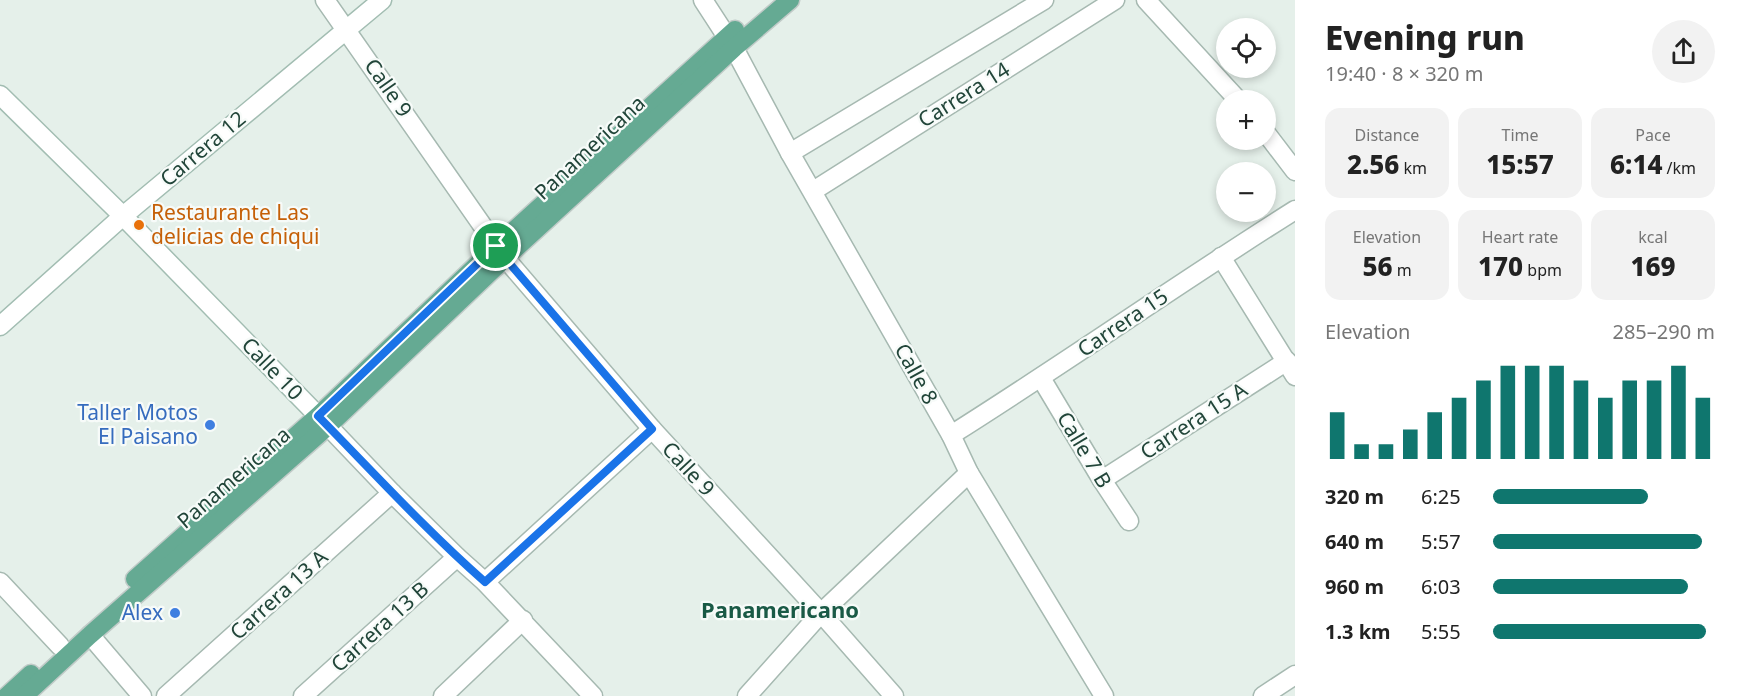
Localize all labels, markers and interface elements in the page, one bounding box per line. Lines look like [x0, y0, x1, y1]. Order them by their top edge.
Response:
text: Evening run [1325, 15, 1525, 60]
map controls [1216, 18, 1276, 222]
button: locate [1216, 18, 1276, 78]
button: share [1652, 20, 1715, 83]
street label: Calle 9 [359, 53, 419, 122]
street label: Carrera 14 [912, 55, 1015, 133]
text: 19:40 · 8 × 320 m [1325, 60, 1483, 87]
street label: Panamericana [528, 89, 651, 206]
button: + [1216, 90, 1276, 150]
street label: Carrera 12 [154, 104, 251, 192]
text: Distance [1355, 124, 1419, 146]
text: Time [1501, 124, 1539, 146]
text: Pace [1635, 124, 1671, 146]
text: 2.56 [1347, 146, 1399, 182]
text: 15:57 [1486, 146, 1554, 182]
text: 6:14 [1610, 146, 1662, 182]
text: km [1399, 157, 1427, 179]
text: /km [1662, 157, 1696, 179]
button: − [1216, 162, 1276, 222]
place label: Restaurante Las delicias de chiqui [151, 198, 319, 250]
marker: Restaurante Las delicias de chiqui [132, 218, 146, 232]
pin [470, 220, 521, 271]
text: Elevation [1353, 226, 1421, 248]
text: Heart rate [1482, 226, 1558, 248]
text: kcal [1638, 226, 1668, 248]
icon: arrive [479, 229, 512, 262]
text: 56 [1362, 248, 1392, 284]
text: 170 [1478, 248, 1523, 284]
text: 169 [1630, 248, 1676, 284]
text: m [1392, 259, 1412, 281]
text: bpm [1523, 259, 1562, 281]
street label: Carrera 15 [1072, 282, 1173, 363]
text: Elevation [1325, 318, 1410, 345]
text: 285–290 m [1612, 318, 1715, 345]
street label: Calle 10 [236, 331, 310, 406]
street label: Calle 8 [889, 338, 945, 409]
street label: Carrera 15 A [1135, 375, 1253, 465]
place label: Taller Motos El Paisano [77, 398, 198, 450]
street label: Calle 7 B [1051, 406, 1119, 493]
marker: Taller Motos El Paisano [203, 418, 217, 432]
street label: Panamericana [171, 420, 296, 534]
street label: Calle 9 [656, 435, 721, 502]
text: 320 m [1325, 483, 1384, 510]
text: 6:25 [1421, 483, 1461, 510]
text: 640 m [1325, 528, 1384, 555]
text: 5:57 [1421, 528, 1461, 555]
street label: Carrera 13 A [224, 543, 334, 646]
text: 960 m [1325, 573, 1384, 600]
text: 6:03 [1421, 573, 1461, 600]
street label: Carrera 13 B [324, 575, 434, 678]
district label: Panamericano [701, 594, 859, 624]
place label: Alex [122, 598, 163, 626]
marker: Alex [168, 606, 182, 620]
text: 1.3 km [1325, 618, 1391, 645]
text: 5:55 [1421, 618, 1461, 645]

